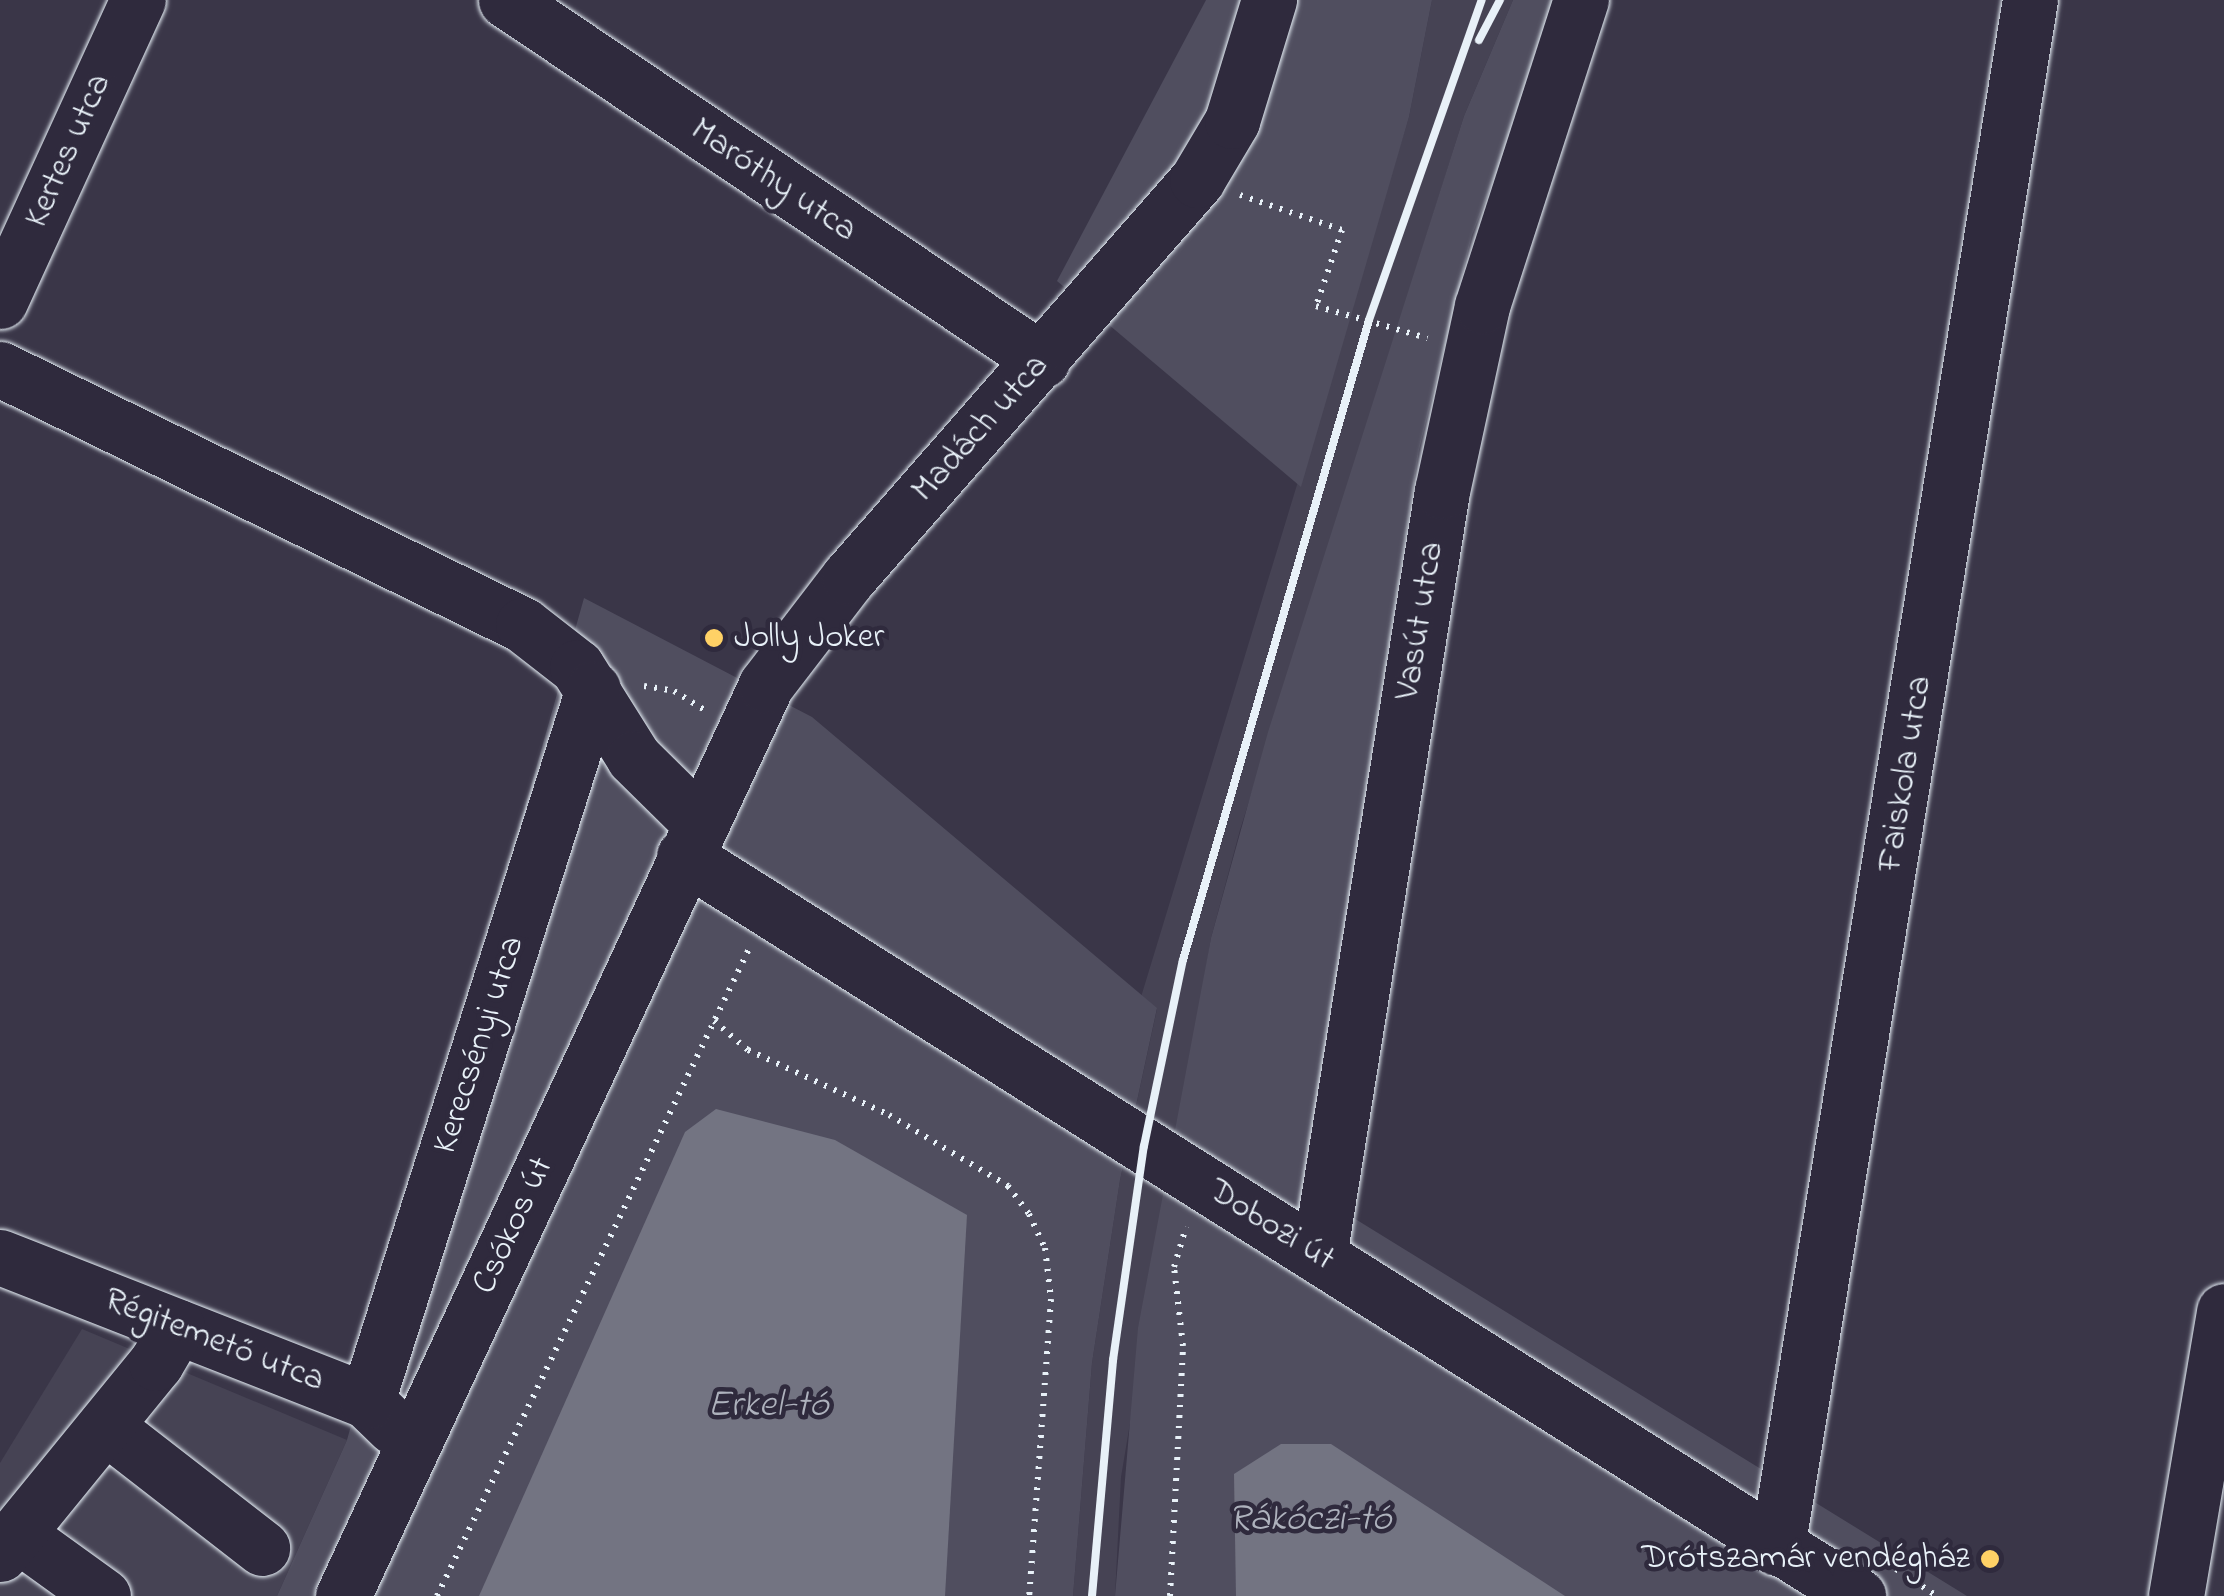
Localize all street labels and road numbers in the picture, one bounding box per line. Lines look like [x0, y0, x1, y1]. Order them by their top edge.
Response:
street label: Kertes utca [17, 68, 121, 234]
street label: Maróthy utca [682, 110, 864, 252]
street label: Madách utca [904, 346, 1058, 512]
street label: Vasút utca [1388, 539, 1454, 703]
street label: Faiskola utca [1870, 673, 1942, 875]
street label: Kerecsényi utca [425, 931, 535, 1159]
street label: Csókos út [464, 1151, 564, 1301]
street label: Dobozi út [1200, 1171, 1342, 1281]
street label: Régitemető utca [98, 1280, 330, 1402]

